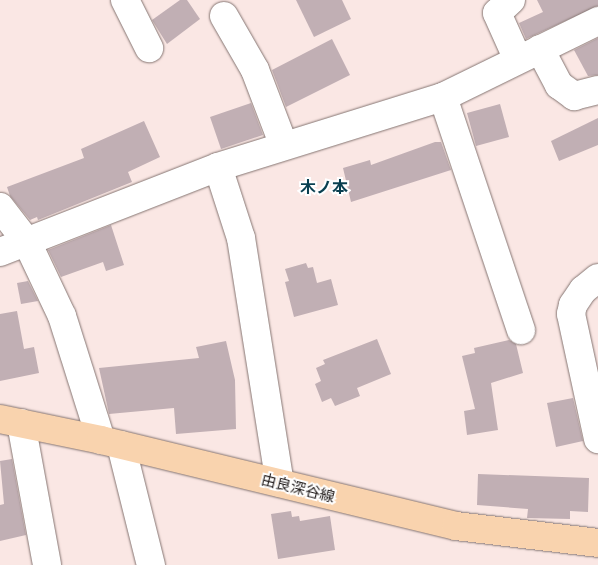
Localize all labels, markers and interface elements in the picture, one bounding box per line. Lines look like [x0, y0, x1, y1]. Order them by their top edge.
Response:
district label: 木ノ本 [300, 177, 348, 197]
street label: 由良深谷線 [259, 470, 337, 506]

